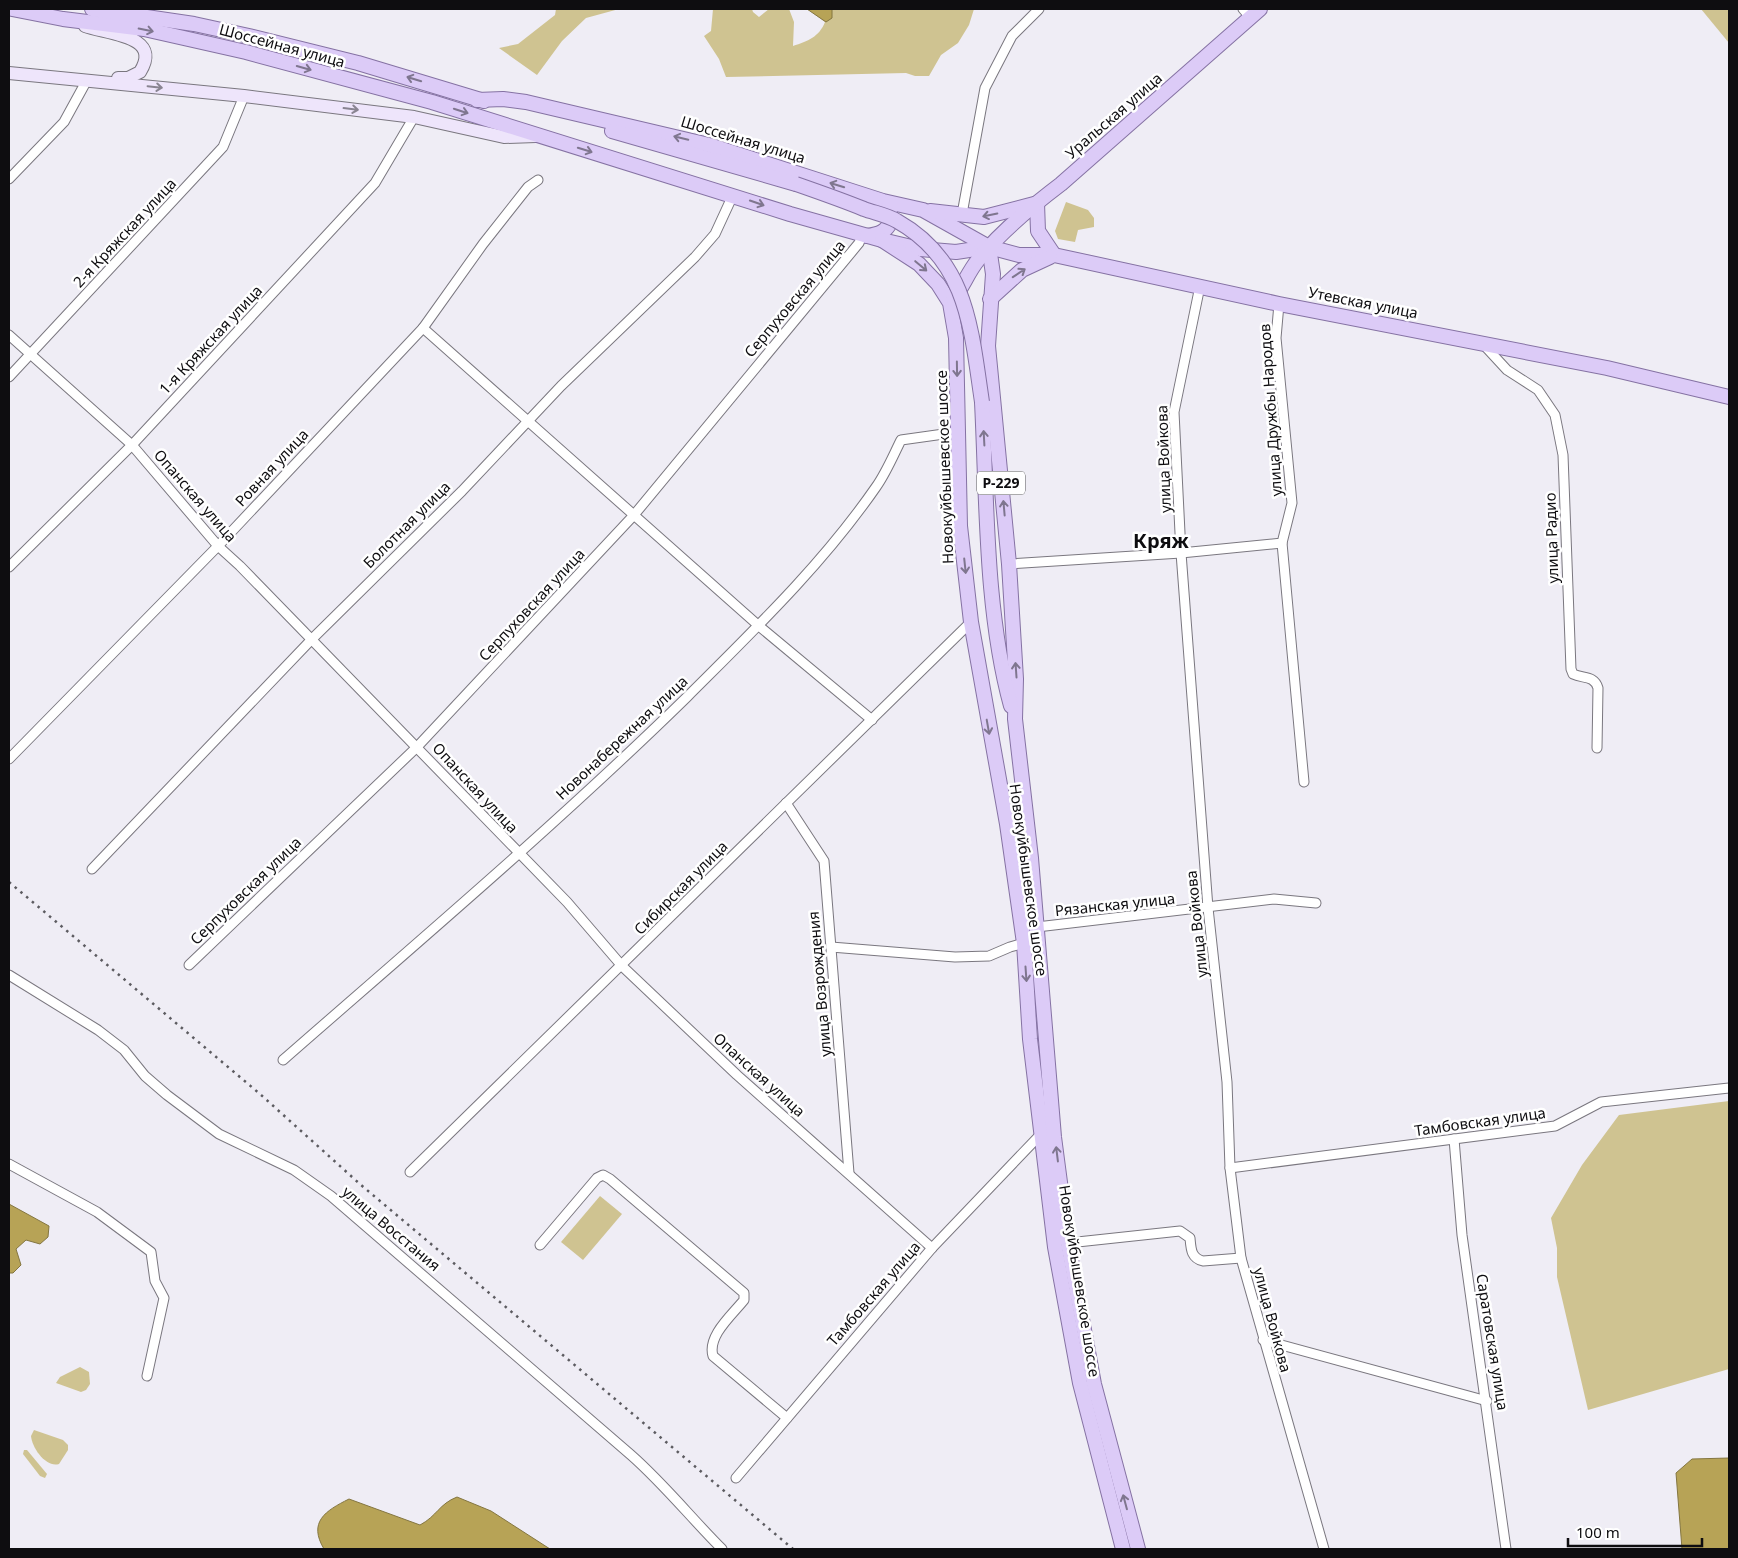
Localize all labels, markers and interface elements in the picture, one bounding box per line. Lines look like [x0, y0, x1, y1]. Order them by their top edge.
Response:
street label: Шоссейная улица [217, 19, 347, 71]
one-way arrow [138, 25, 154, 35]
one-way arrow [296, 63, 312, 73]
street label: Уральская улица [1061, 68, 1166, 163]
one-way arrow [406, 73, 422, 83]
one-way arrow [147, 82, 163, 92]
one-way arrow [343, 104, 359, 114]
one-way arrow [453, 107, 469, 117]
street label: Шоссейная улица [679, 111, 808, 167]
one-way arrow [674, 133, 690, 142]
one-way arrow [577, 146, 593, 156]
street label: 2-я Кряжская улица [68, 173, 180, 291]
one-way arrow [829, 180, 845, 190]
one-way arrow [749, 199, 764, 208]
one-way arrow [982, 211, 998, 220]
street label: Серпуховская улица [739, 236, 849, 361]
one-way arrow [915, 261, 928, 272]
one-way arrow [1012, 268, 1026, 278]
street label: 1-я Кряжская улица [154, 280, 266, 398]
street label: Утевская улица [1307, 282, 1420, 322]
street label: улица Дружбы Народов [1254, 323, 1286, 497]
one-way arrow [952, 360, 962, 377]
street label: Новокуйбышевское шоссе [931, 370, 957, 564]
street label: улица Войкова [1151, 405, 1175, 513]
street label: Ровная улица [230, 424, 312, 510]
one-way arrow [979, 431, 988, 447]
street label: Опанская улица [150, 445, 242, 546]
road number: Р-229 [977, 472, 1025, 494]
street label: Болотная улица [358, 476, 454, 572]
street label: улица Радио [1539, 492, 1563, 584]
one-way arrow [999, 500, 1008, 516]
district label: Кряж [1133, 527, 1190, 554]
street label: Серпуховская улица [474, 544, 589, 665]
one-way arrow [960, 558, 970, 574]
one-way arrow [1011, 662, 1020, 678]
street label: Новонабережная улица [551, 671, 692, 804]
one-way arrow [984, 719, 993, 735]
street label: Опанская улица [429, 738, 523, 837]
street label: Новокуйбышевское шоссе [1006, 782, 1052, 977]
street label: Серпуховская улица [186, 832, 305, 949]
street label: Сибирская улица [629, 836, 731, 938]
street label: улица Войкова [1180, 869, 1212, 979]
street label: Рязанская улица [1054, 888, 1176, 920]
street label: улица Возрождения [803, 910, 835, 1058]
one-way arrow [1021, 966, 1031, 982]
street label: Опанская улица [710, 1028, 810, 1121]
street label: Тамбовская улица [1413, 1102, 1547, 1140]
one-way arrow [1051, 1147, 1061, 1163]
street label: улица Восстания [338, 1181, 445, 1275]
street label: Новокуйбышевское шоссе [1055, 1183, 1105, 1378]
street label: Тамбовская улица [822, 1237, 924, 1350]
street label: улица Войкова [1249, 1265, 1297, 1374]
street label: Саратовская улица [1472, 1272, 1514, 1412]
one-way arrow [1120, 1495, 1129, 1511]
scale bar [1568, 1516, 1702, 1548]
text: 100 m [1576, 1522, 1620, 1542]

